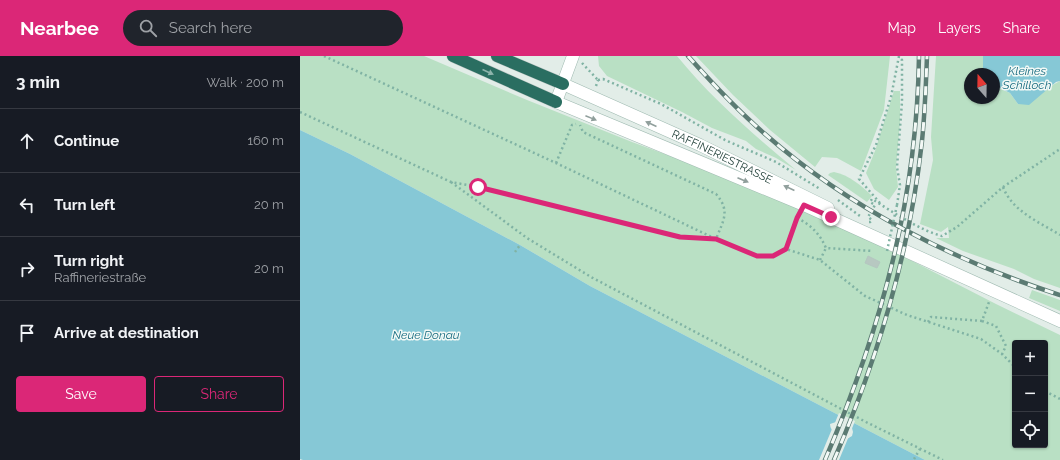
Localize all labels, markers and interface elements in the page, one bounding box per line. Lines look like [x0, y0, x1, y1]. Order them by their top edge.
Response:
search box [123, 10, 403, 46]
text: Nearbee [20, 17, 99, 39]
icon: search [137, 17, 159, 39]
text: Search here [169, 19, 252, 37]
text: Map [888, 20, 916, 36]
text: Layers [938, 20, 981, 36]
text: Share [1003, 20, 1040, 36]
water label: Kleines Schilloch [1002, 64, 1052, 92]
north arrow [964, 68, 1000, 104]
one-way arrow [483, 69, 494, 75]
text: 3 min [16, 72, 60, 92]
text: Walk · 200 m [207, 75, 284, 90]
one-way arrow [586, 115, 598, 121]
one-way arrow [646, 121, 657, 127]
street label: RAFFINERIESTRASSE [670, 127, 775, 186]
icon: ahead [16, 130, 38, 152]
text: Continue [54, 132, 119, 150]
text: 160 m [247, 133, 284, 148]
one-way arrow [738, 177, 750, 183]
route start [469, 178, 487, 196]
one-way arrow [783, 185, 794, 191]
icon: left [16, 194, 38, 216]
text: Turn left [54, 196, 115, 214]
text: 20 m [254, 197, 284, 212]
route end [822, 208, 840, 226]
text: Turn right [54, 252, 124, 270]
icon: right [16, 258, 38, 280]
text: 20 m [254, 261, 284, 276]
text: Raffineriestraße [54, 270, 146, 285]
icon: arrive [16, 322, 38, 344]
text: Arrive at destination [54, 324, 199, 342]
water label: Neue Donau [392, 328, 460, 342]
map controls [1012, 340, 1048, 448]
button: + [1012, 340, 1048, 376]
button: Save [16, 376, 146, 412]
button: Share [154, 376, 284, 412]
button: − [1012, 376, 1048, 412]
button: locate [1012, 412, 1048, 448]

